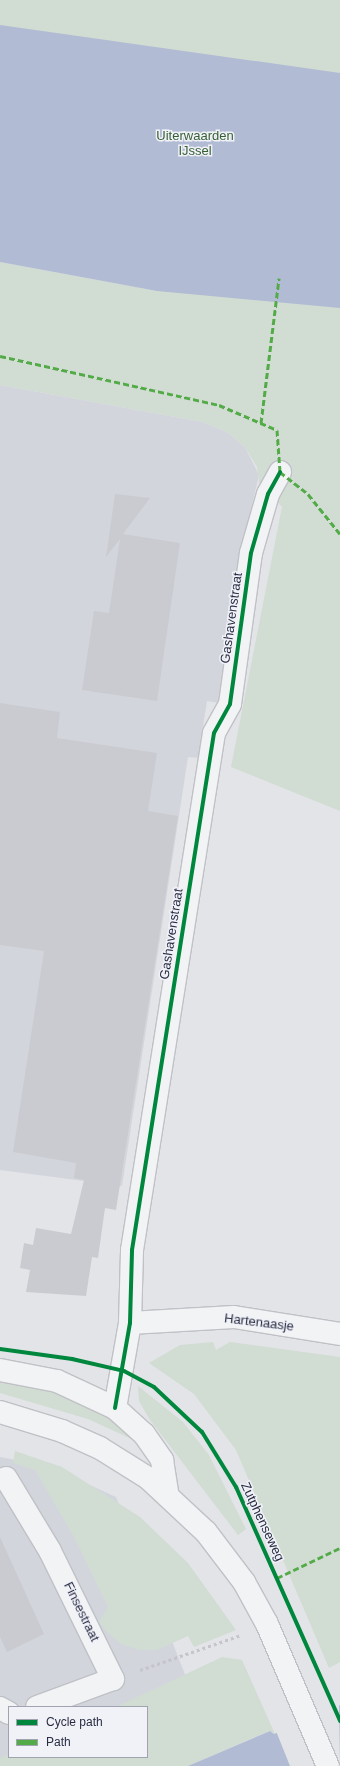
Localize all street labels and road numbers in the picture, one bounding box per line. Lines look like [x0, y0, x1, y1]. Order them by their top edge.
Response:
street label: Gashavenstraat [218, 571, 246, 665]
street label: Gashavenstraat [157, 887, 187, 981]
street label: Hartenaasje [223, 1311, 295, 1335]
street label: Zutphenseweg [237, 1480, 287, 1564]
street label: Finsestraat [60, 1580, 102, 1644]

